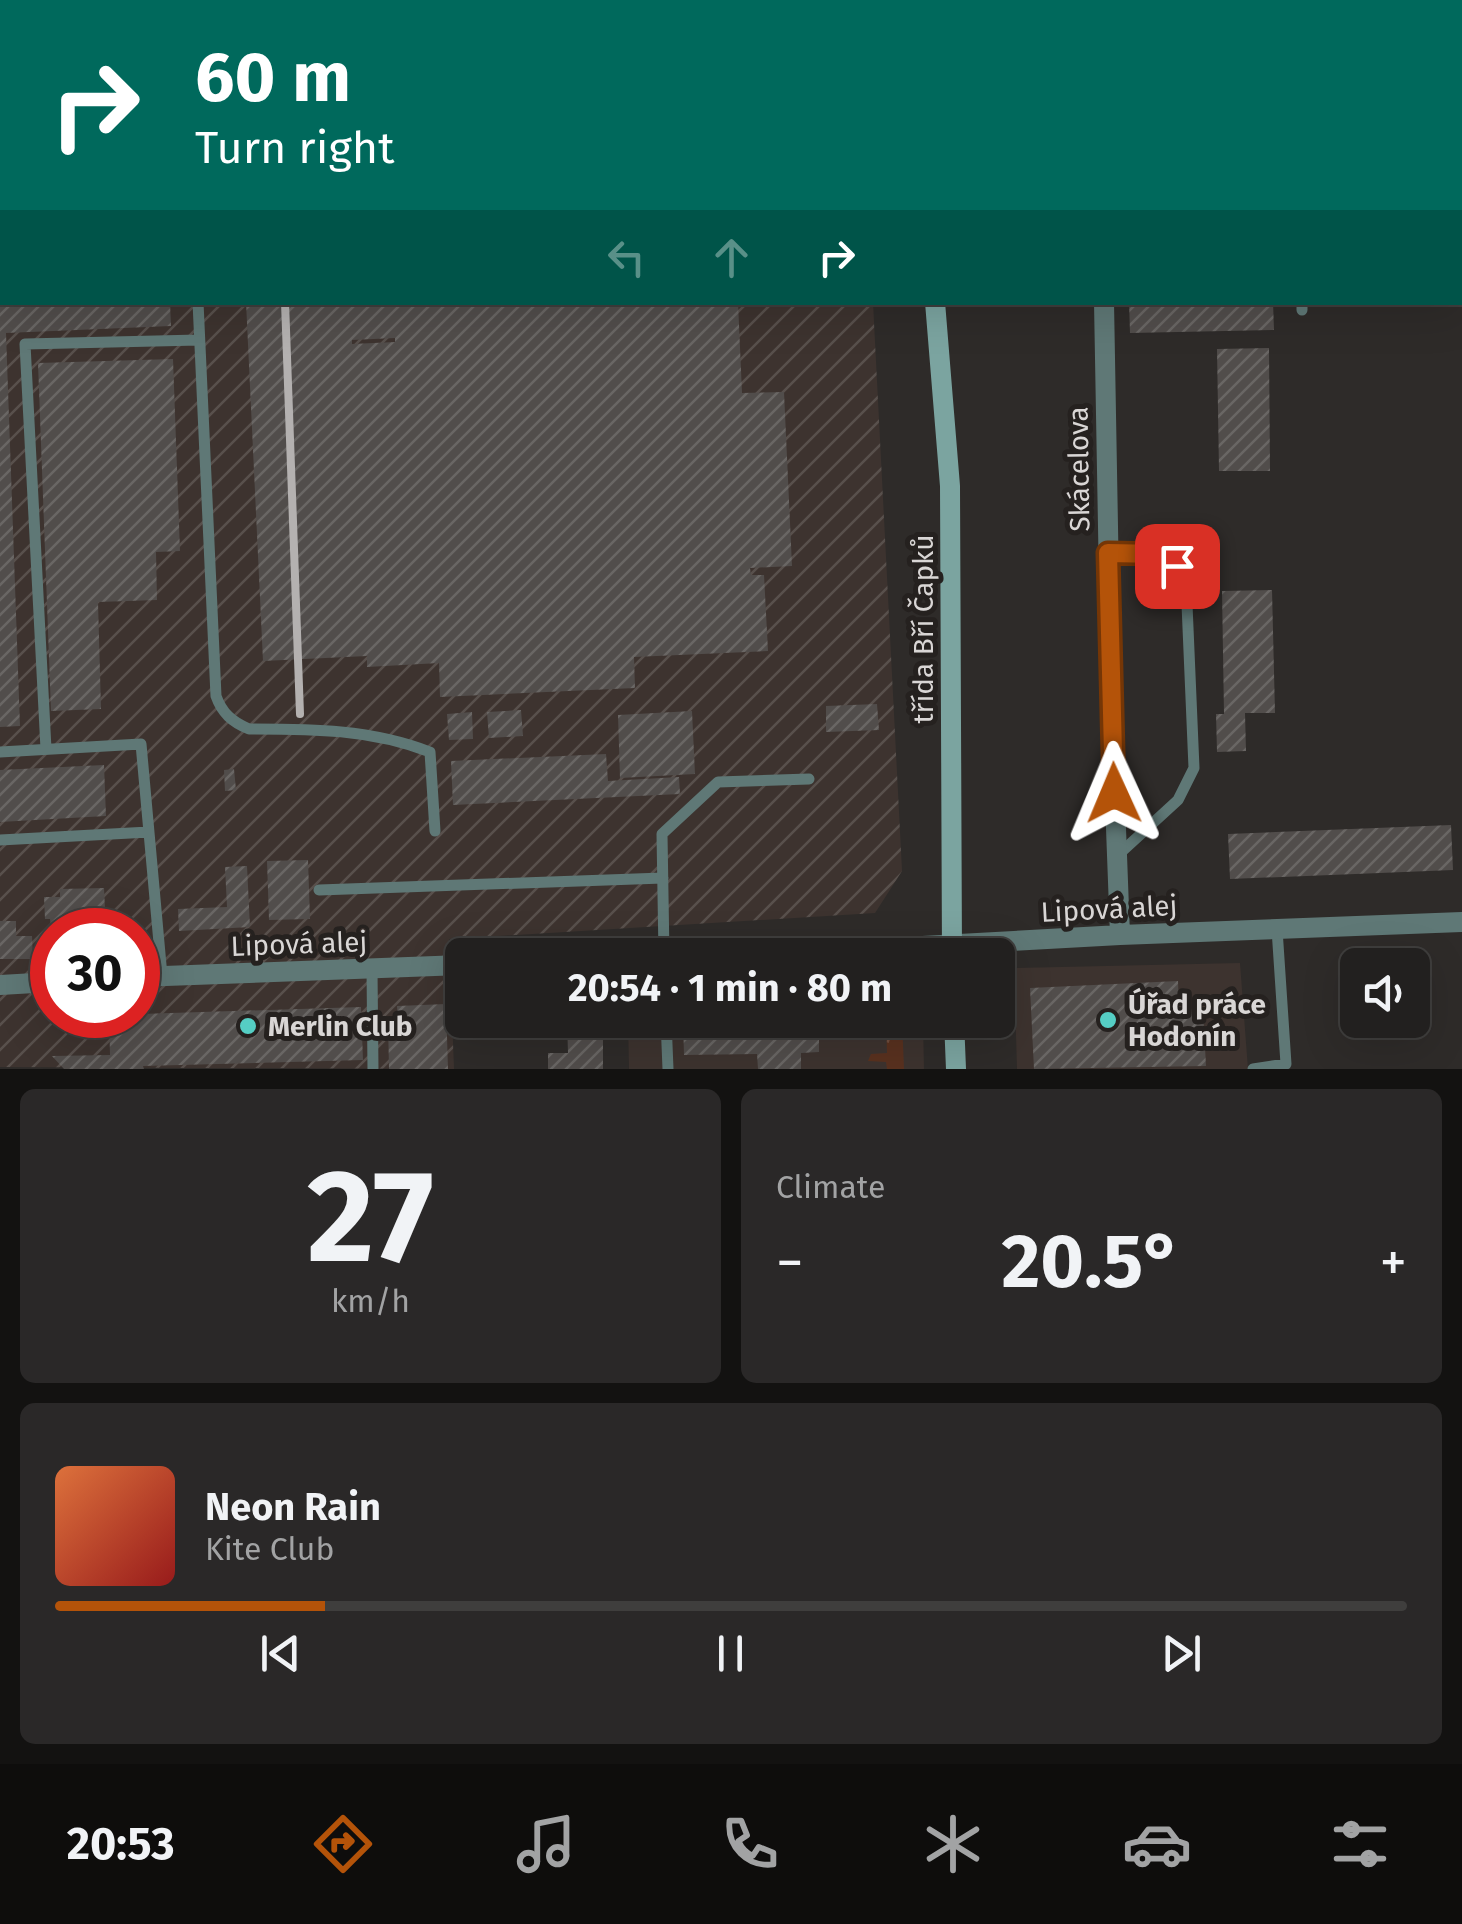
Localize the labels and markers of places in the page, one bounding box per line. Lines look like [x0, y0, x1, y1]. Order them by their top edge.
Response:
pin [1135, 524, 1220, 609]
place label: Úřad práce Hodonín [1128, 987, 1266, 1053]
marker: Úřad práce Hodonín [1097, 1009, 1119, 1031]
place label: Merlin Club [268, 1010, 413, 1043]
marker: Merlin Club [237, 1015, 259, 1037]

